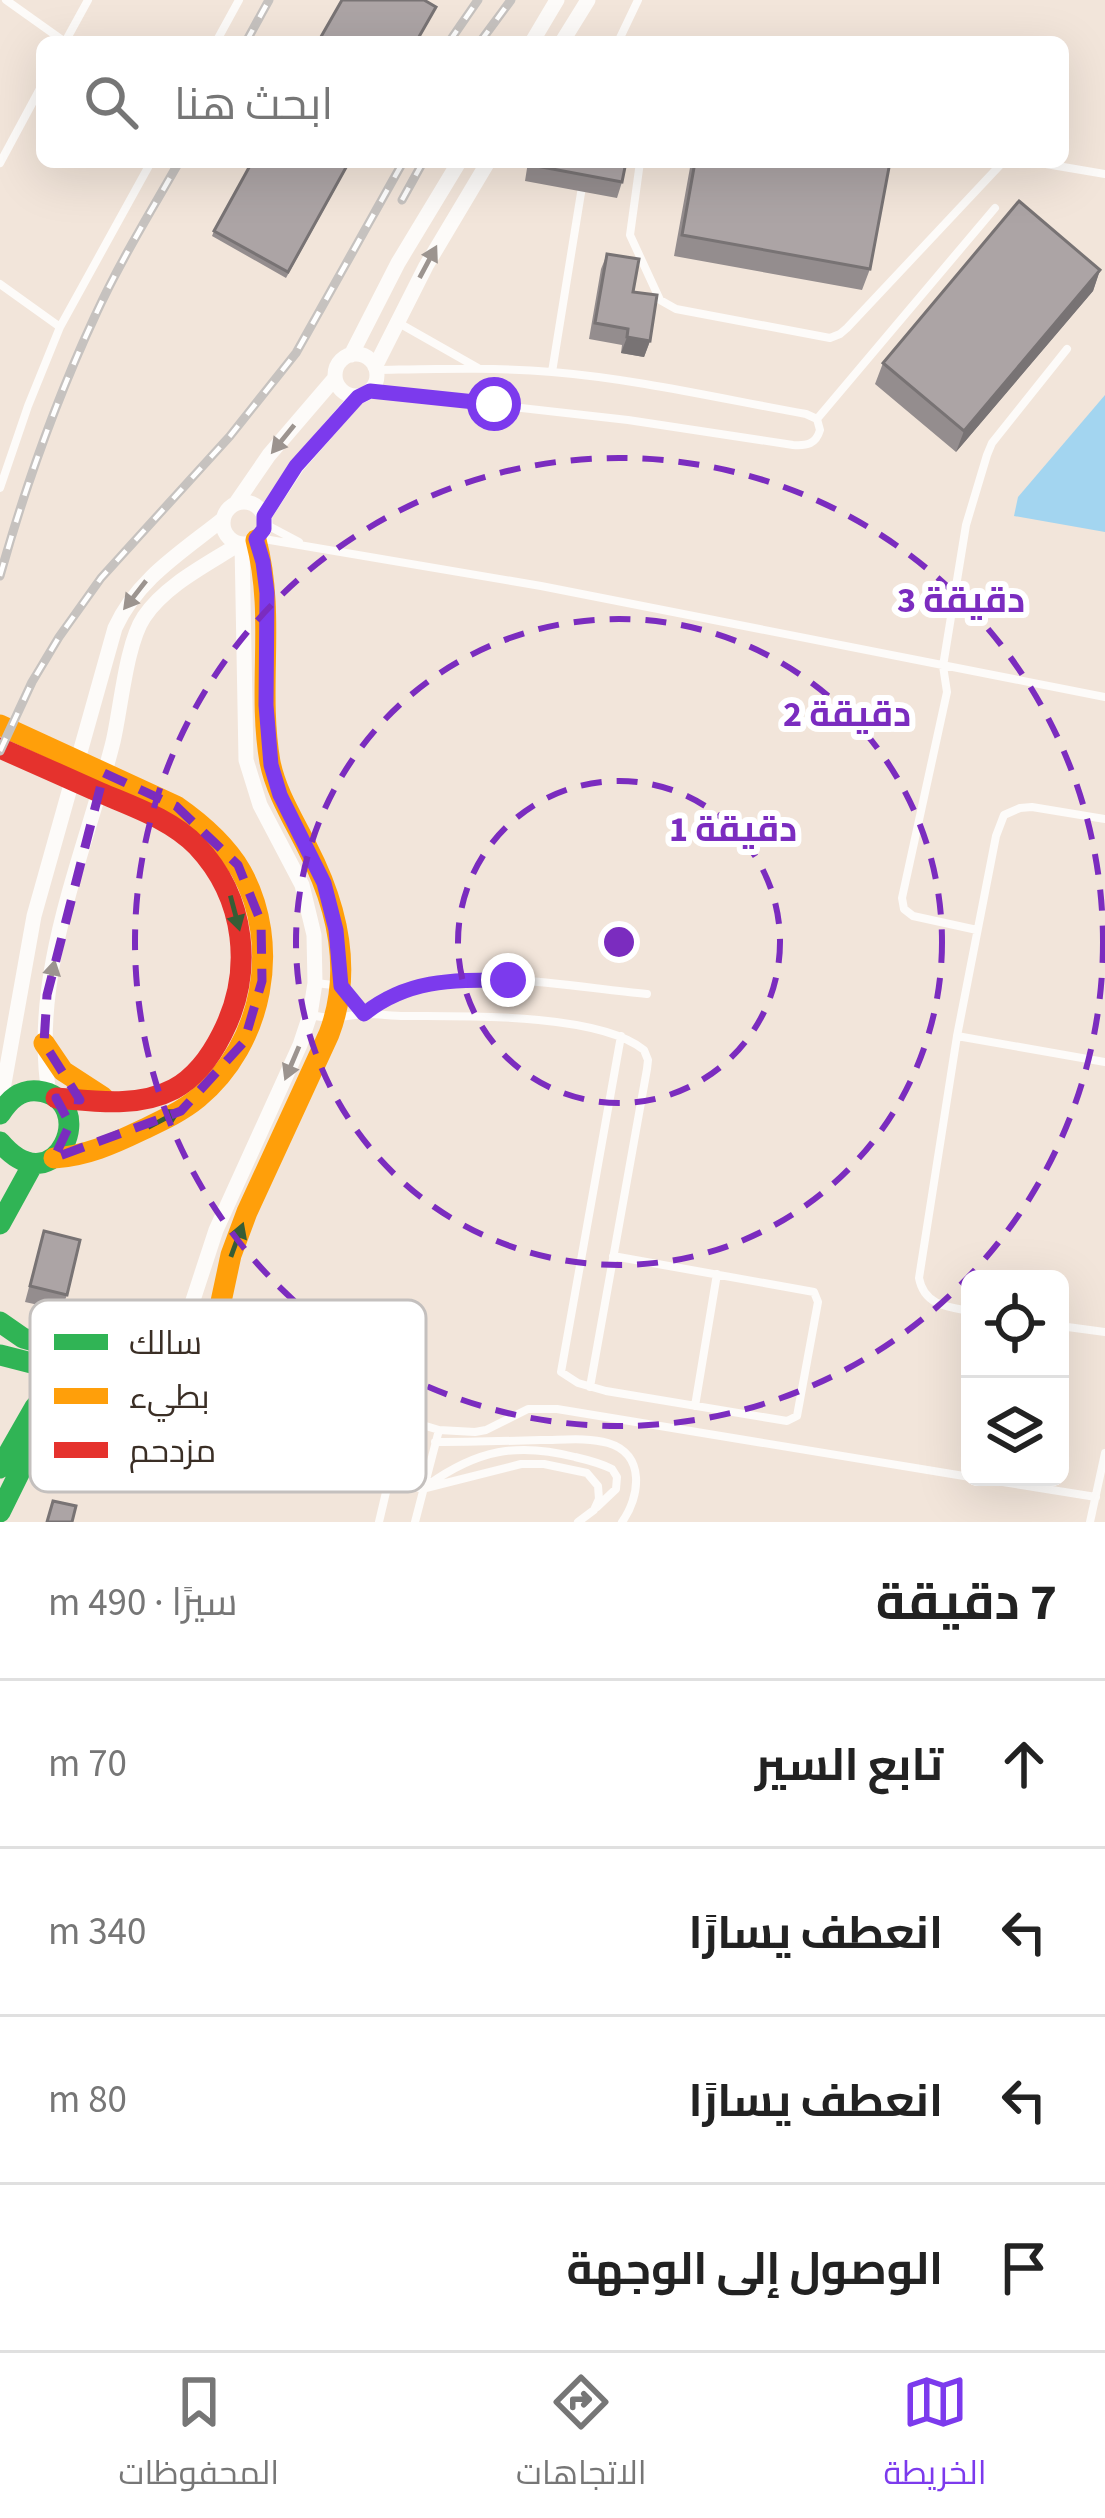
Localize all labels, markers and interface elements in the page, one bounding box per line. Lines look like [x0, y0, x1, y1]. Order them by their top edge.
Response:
search box [36, 36, 1069, 168]
icon: search [78, 69, 144, 135]
text: ابحث هنا [174, 73, 333, 137]
one-way arrow [417, 245, 438, 280]
route start [467, 377, 521, 431]
one-way arrow [271, 423, 296, 454]
text: 3 دقيقة [897, 575, 1025, 626]
one-way arrow [123, 580, 148, 611]
text: 2 دقيقة [783, 689, 911, 740]
text: 1 دقيقة [669, 804, 797, 855]
one-way arrow [227, 895, 245, 932]
centre of rings [598, 921, 640, 963]
route end [481, 953, 535, 1007]
one-way arrow [42, 958, 61, 996]
one-way arrow [282, 1045, 302, 1080]
one-way arrow [146, 1110, 181, 1130]
one-way arrow [229, 1221, 247, 1257]
map controls [961, 1270, 1069, 1486]
button: locate [961, 1270, 1069, 1378]
legend [30, 1300, 426, 1492]
text: سالك [129, 1320, 202, 1367]
text: بطيء [129, 1374, 210, 1422]
button: layers [961, 1378, 1069, 1486]
text: مزدحم [129, 1428, 216, 1475]
text: 7 دقيقة [876, 1567, 1057, 1639]
text: سيرًا · 490 m [48, 1575, 238, 1631]
icon: ahead [991, 1731, 1057, 1797]
text: تابع السير [755, 1734, 943, 1798]
text: 70 m [48, 1736, 127, 1792]
icon: left [991, 1899, 1057, 1965]
text: انعطف يسارًا [689, 1902, 943, 1966]
text: 340 m [48, 1904, 146, 1960]
icon: left [991, 2067, 1057, 2133]
text: انعطف يسارًا [689, 2070, 943, 2134]
text: 80 m [48, 2072, 127, 2128]
icon: arrive [991, 2235, 1057, 2301]
text: الوصول إلى الوجهة [566, 2238, 943, 2302]
tab: المحفوظات [118, 2369, 279, 2503]
tab: الاتجاهات [516, 2369, 647, 2503]
tab: الخريطة [884, 2369, 987, 2503]

